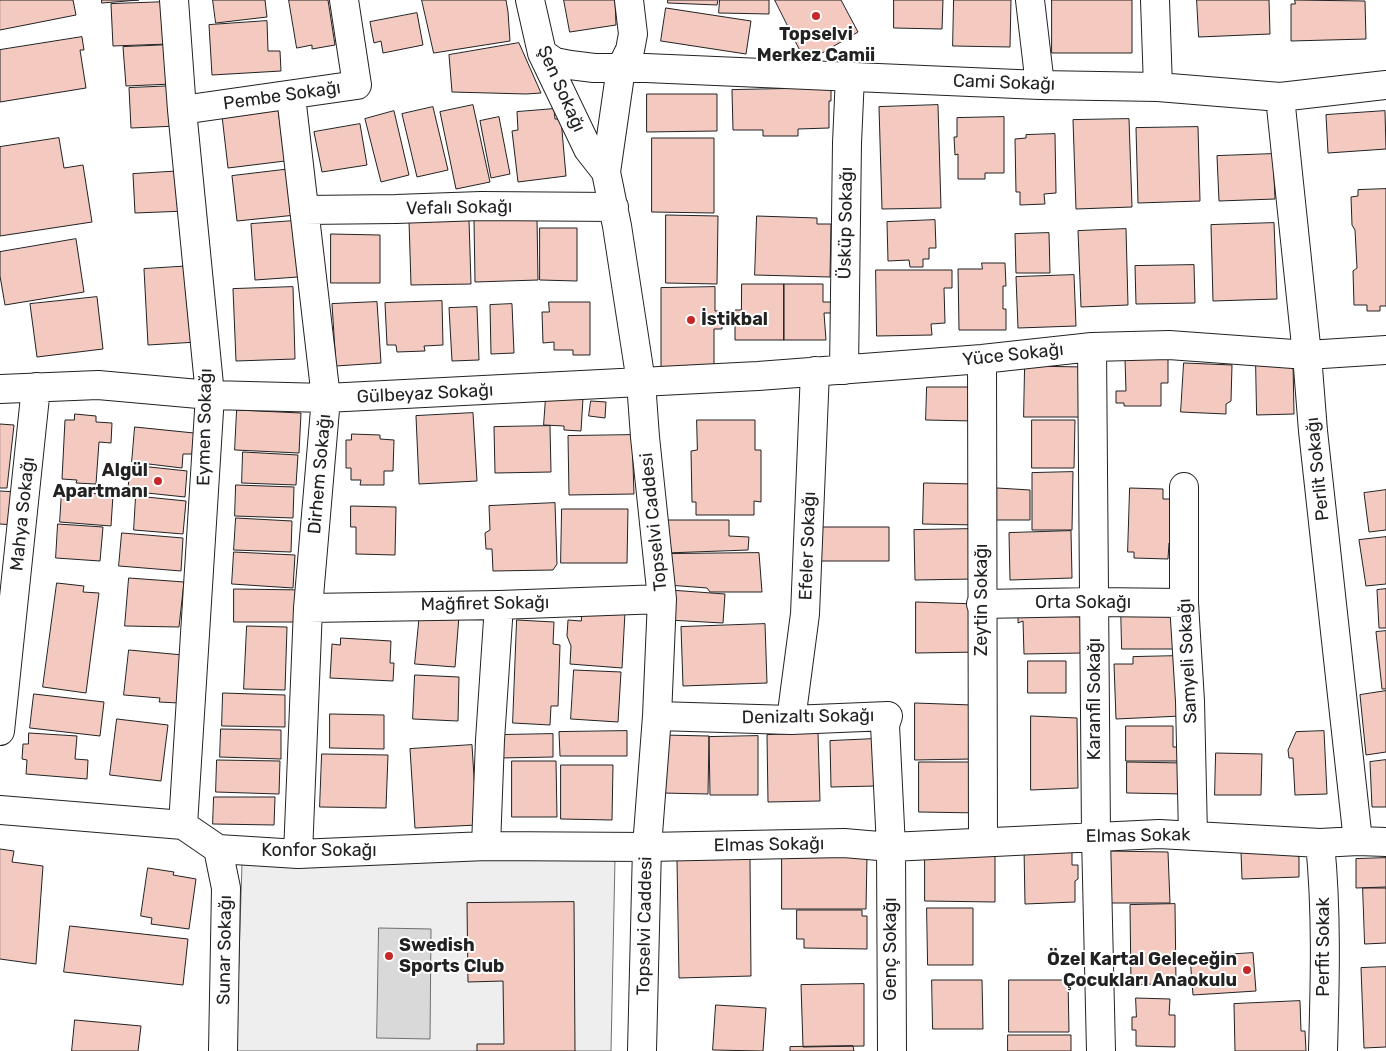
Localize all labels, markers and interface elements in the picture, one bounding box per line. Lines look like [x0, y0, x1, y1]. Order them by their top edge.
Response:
marker: Topselvi Merkez Camii [810, 10, 822, 22]
place label: Topselvi Merkez Camii [757, 24, 875, 66]
street label: Şen Sokağı [532, 42, 590, 136]
street label: Cami Sokağı [952, 70, 1056, 96]
street label: Pembe Sokağı [222, 77, 342, 115]
street label: Üsküp Sokağı [834, 166, 858, 280]
street label: Vefalı Sokağı [406, 196, 512, 220]
place label: İstikbal [701, 309, 768, 331]
marker: İstikbal [685, 314, 697, 326]
street label: Yüce Sokağı [961, 339, 1065, 371]
street label: Eymen Sokağı [193, 368, 217, 486]
street label: Gülbeyaz Sokağı [356, 380, 494, 408]
street label: Dirhem Sokağı [304, 413, 336, 535]
street label: Perlit Sokağı [1302, 416, 1334, 522]
street label: Topselvi Caddesi [636, 452, 672, 592]
street label: Mahya Sokağı [6, 456, 40, 572]
place label: Algül Apartmanı [53, 460, 148, 502]
marker: Algül Apartmanı [152, 475, 164, 487]
street label: Efeler Sokağı [795, 491, 821, 601]
street label: Zeytin Sokağı [971, 544, 993, 656]
street label: Mağfiret Sokağı [420, 592, 550, 616]
street label: Orta Sokağı [1035, 592, 1131, 614]
street label: Samyeli Sokağı [1174, 598, 1202, 724]
street label: Karanfil Sokağı [1084, 638, 1106, 760]
street label: Denizaltı Sokağı [741, 705, 875, 729]
street label: Elmas Sokak [1085, 824, 1191, 848]
street label: Elmas Sokağı [714, 833, 824, 857]
street label: Konfor Sokağı [261, 840, 377, 862]
street label: Topselvi Caddesi [633, 856, 657, 996]
street label: Sunar Sokağı [213, 895, 237, 1005]
street label: Genç Sokağı [880, 897, 902, 1001]
street label: Perfit Sokak [1313, 897, 1335, 997]
place label: Swedish Sports Club [399, 935, 504, 978]
place label: Özel Kartal Geleceğin Çocukları Anaokulu [1047, 949, 1237, 992]
marker: Swedish Sports Club [383, 950, 395, 962]
marker: Özel Kartal Geleceğin Çocukları Anaokulu [1241, 964, 1253, 976]

